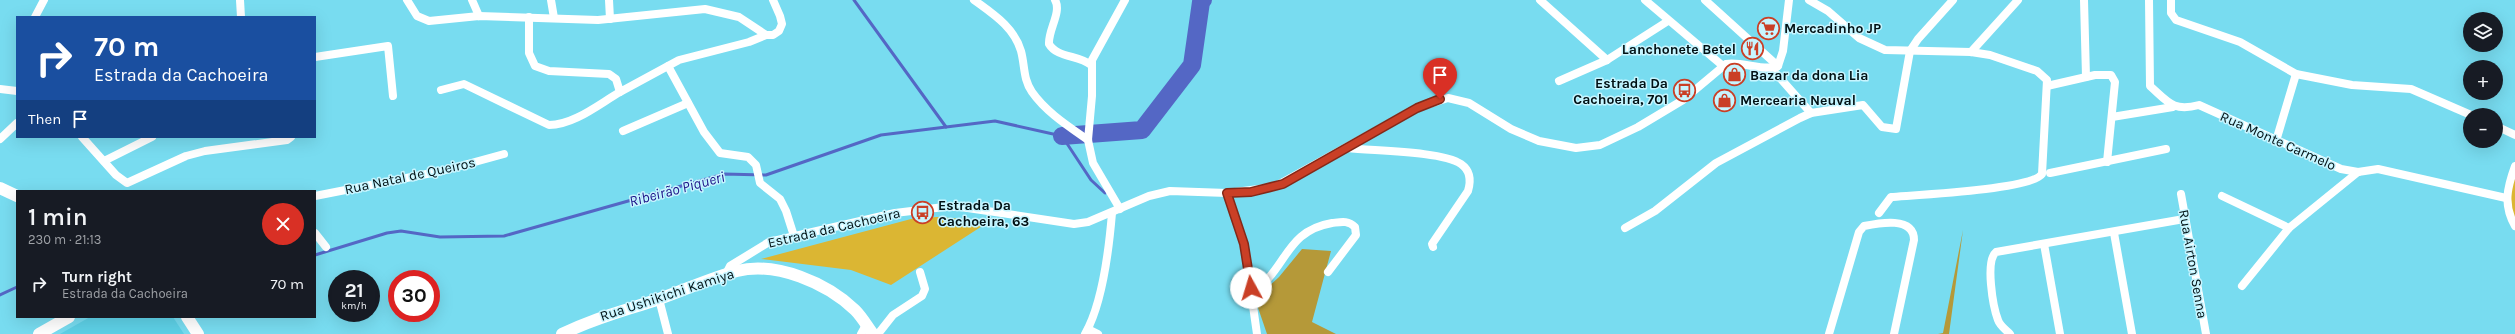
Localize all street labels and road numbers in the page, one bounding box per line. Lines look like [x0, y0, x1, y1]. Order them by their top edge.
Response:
street label: Rua Monte Carmelo [2217, 108, 2339, 174]
street label: Rua Natal de Queiros [343, 154, 477, 198]
street label: Estrada da Cachoeira [766, 204, 902, 252]
street label: Rua Airton Senna [2175, 208, 2211, 320]
street label: Rua Ushikichi Kamiya [598, 265, 736, 325]

